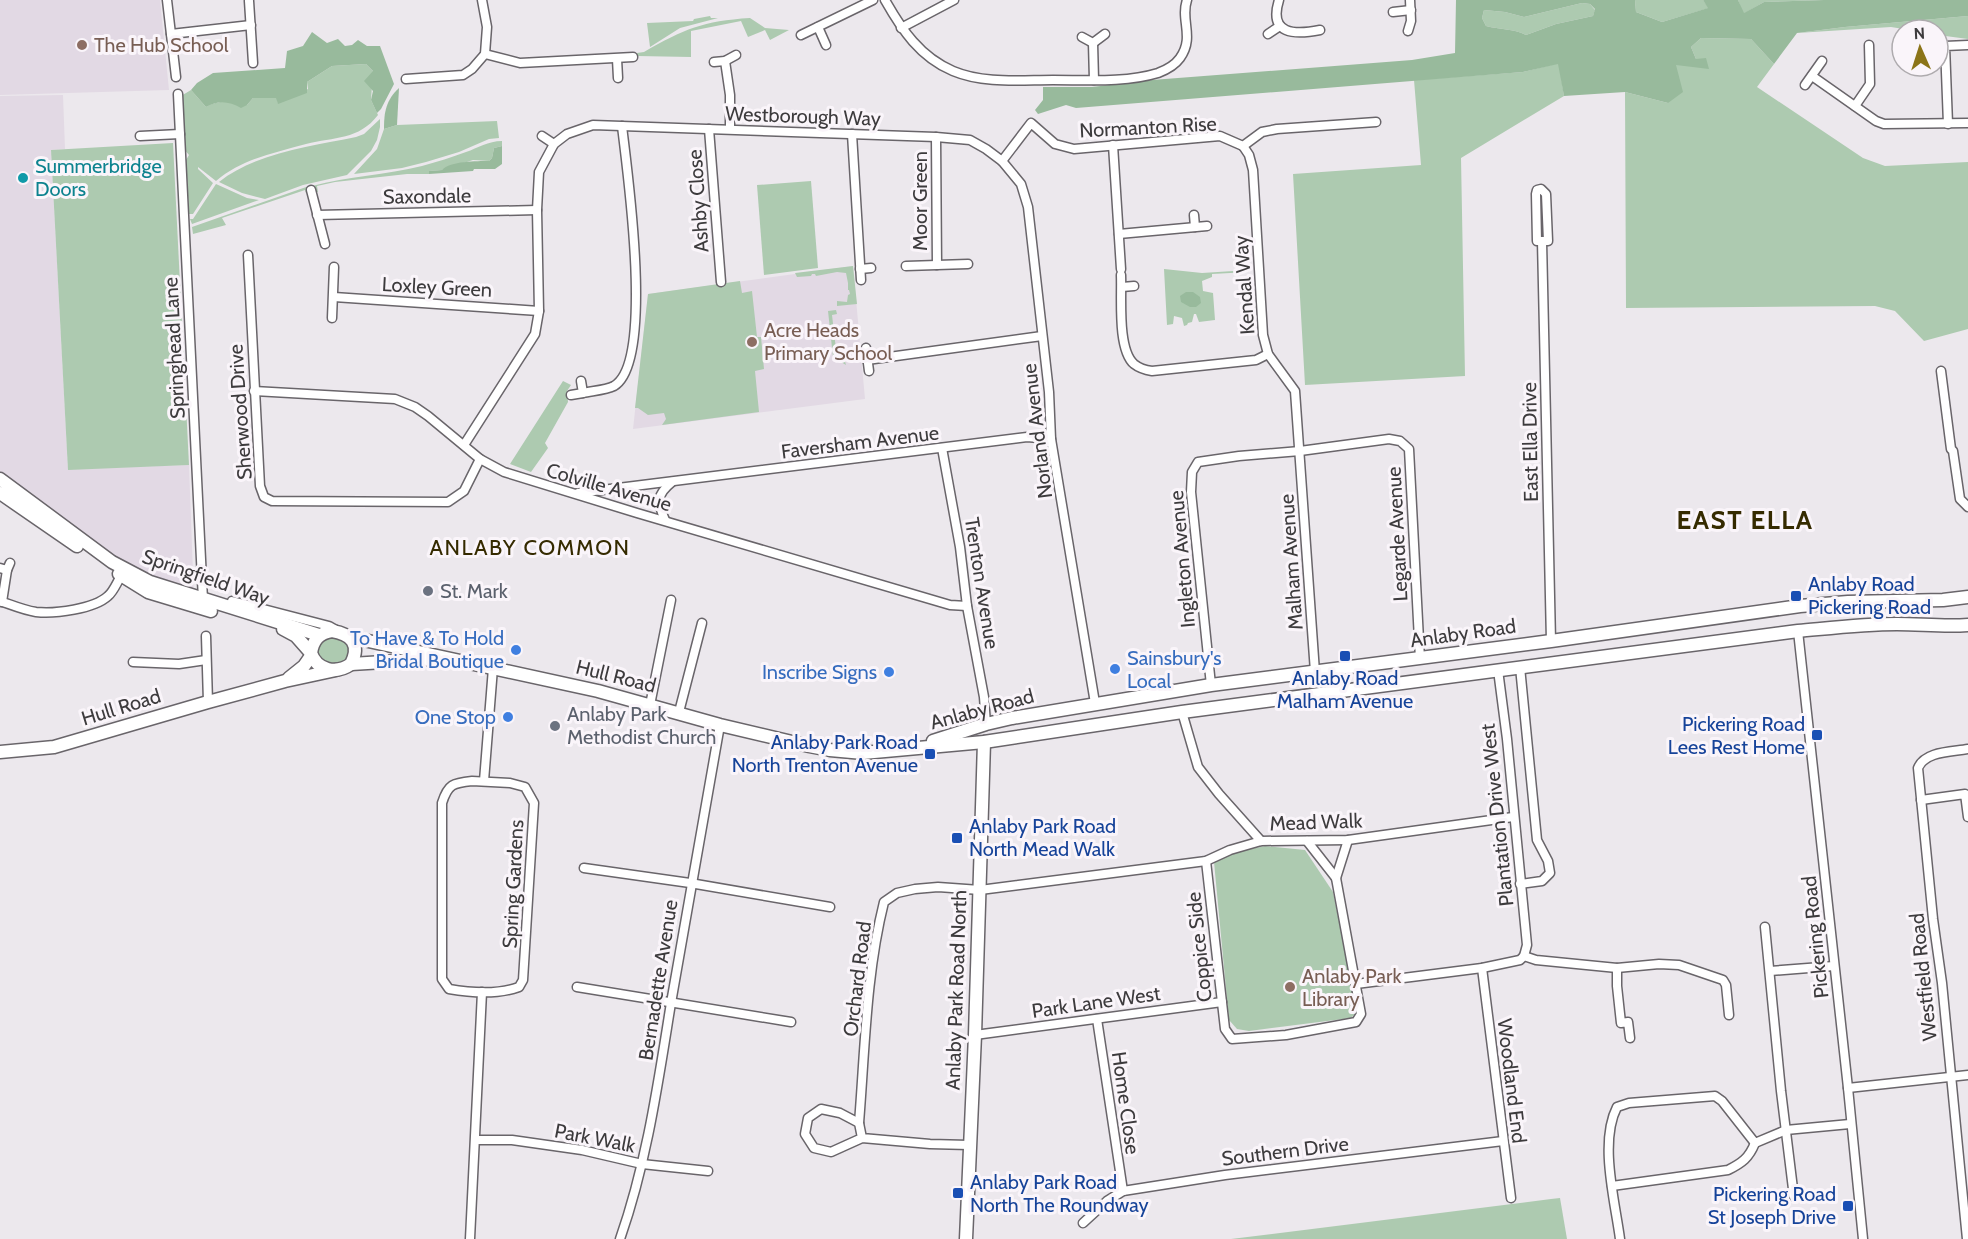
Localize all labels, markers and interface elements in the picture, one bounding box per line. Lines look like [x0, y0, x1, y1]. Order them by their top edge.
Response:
north arrow [1890, 18, 1950, 78]
text: N [1913, 24, 1925, 43]
place label: The Hub School [94, 33, 229, 57]
marker: The Hub School [75, 38, 89, 52]
street label: Westborough Way [725, 101, 881, 131]
street label: Normanton Rise [1079, 111, 1217, 143]
street label: Ashby Close [682, 149, 714, 253]
street label: Moor Green [908, 151, 932, 251]
place label: Summerbridge Doors [35, 154, 162, 201]
marker: Summerbridge Doors [16, 171, 30, 185]
street label: Saxondale [383, 183, 471, 209]
street label: Kendal Way [1229, 235, 1259, 335]
street label: Loxley Green [381, 272, 493, 302]
street label: Springhead Lane [158, 277, 190, 419]
place label: Acre Heads Primary School [764, 318, 892, 365]
marker: Acre Heads Primary School [745, 335, 759, 349]
street label: Sherwood Drive [223, 343, 257, 481]
street label: Norland Avenue [1017, 362, 1057, 500]
street label: East Ella Drive [1517, 382, 1543, 502]
street label: Faversham Avenue [780, 420, 940, 464]
street label: Colville Avenue [544, 458, 674, 516]
street label: Legarde Avenue [1381, 466, 1413, 602]
street label: Ingleton Avenue [1164, 489, 1200, 629]
street label: Malham Avenue [1274, 493, 1308, 631]
district label: EAST ELLA [1677, 504, 1813, 536]
street label: Trenton Avenue [960, 515, 1004, 651]
district label: ANLABY COMMON [429, 534, 631, 561]
street label: Springfield Way [139, 544, 273, 610]
place label: Anlaby Road Pickering Road [1808, 572, 1931, 619]
place label: St. Mark [440, 579, 508, 603]
marker: St. Mark [421, 584, 435, 598]
marker: Anlaby Road Pickering Road [1789, 589, 1803, 603]
street label: Anlaby Road [1409, 614, 1517, 652]
place label: To Have & To Hold Bridal Boutique [350, 626, 504, 673]
marker: To Have & To Hold Bridal Boutique [509, 643, 523, 657]
place label: Sainsbury's Local [1127, 646, 1221, 693]
marker: Anlaby Road Malham Avenue [1338, 649, 1352, 663]
street label: Hull Road [573, 654, 659, 698]
place label: Inscribe Signs [762, 660, 877, 684]
marker: Sainsbury's Local [1108, 662, 1122, 676]
marker: Inscribe Signs [882, 665, 896, 679]
place label: Anlaby Road Malham Avenue [1277, 666, 1413, 713]
street label: Hull Road [78, 684, 164, 730]
street label: Anlaby Road [927, 684, 1037, 734]
place label: Anlaby Park Methodist Church [567, 702, 716, 749]
place label: One Stop [415, 705, 496, 729]
marker: One Stop [501, 710, 515, 724]
place label: Pickering Road Lees Rest Home [1668, 712, 1805, 759]
marker: Anlaby Park Methodist Church [548, 719, 562, 733]
street label: Plantation Drive West [1475, 722, 1519, 907]
marker: Pickering Road Lees Rest Home [1810, 728, 1824, 742]
place label: Anlaby Park Road North Trenton Avenue [732, 730, 918, 777]
marker: Anlaby Park Road North Trenton Avenue [923, 747, 937, 761]
street label: Mead Walk [1269, 808, 1363, 836]
place label: Anlaby Park Road North Mead Walk [969, 814, 1116, 861]
street label: Spring Gardens [498, 819, 528, 949]
marker: Anlaby Park Road North Mead Walk [950, 831, 964, 845]
street label: Pickering Road [1797, 875, 1833, 999]
street label: Anlaby Park Road North [941, 889, 971, 1091]
street label: Coppice Side [1181, 891, 1217, 1003]
street label: Bernadette Avenue [633, 898, 683, 1062]
street label: Westfield Road [1904, 912, 1942, 1042]
street label: Orchard Road [838, 920, 876, 1038]
place label: Anlaby Park Library [1302, 964, 1401, 1011]
marker: Anlaby Park Library [1283, 980, 1297, 994]
street label: Park Lane West [1030, 981, 1162, 1023]
street label: Woodland End [1492, 1017, 1532, 1145]
street label: Home Close [1107, 1050, 1145, 1156]
street label: Park Walk [552, 1118, 638, 1158]
street label: Southern Drive [1220, 1131, 1350, 1171]
place label: Anlaby Park Road North The Roundway [970, 1170, 1148, 1217]
place label: Pickering Road St Joseph Drive [1708, 1182, 1836, 1229]
marker: Anlaby Park Road North The Roundway [951, 1186, 965, 1200]
marker: Pickering Road St Joseph Drive [1841, 1199, 1855, 1213]

